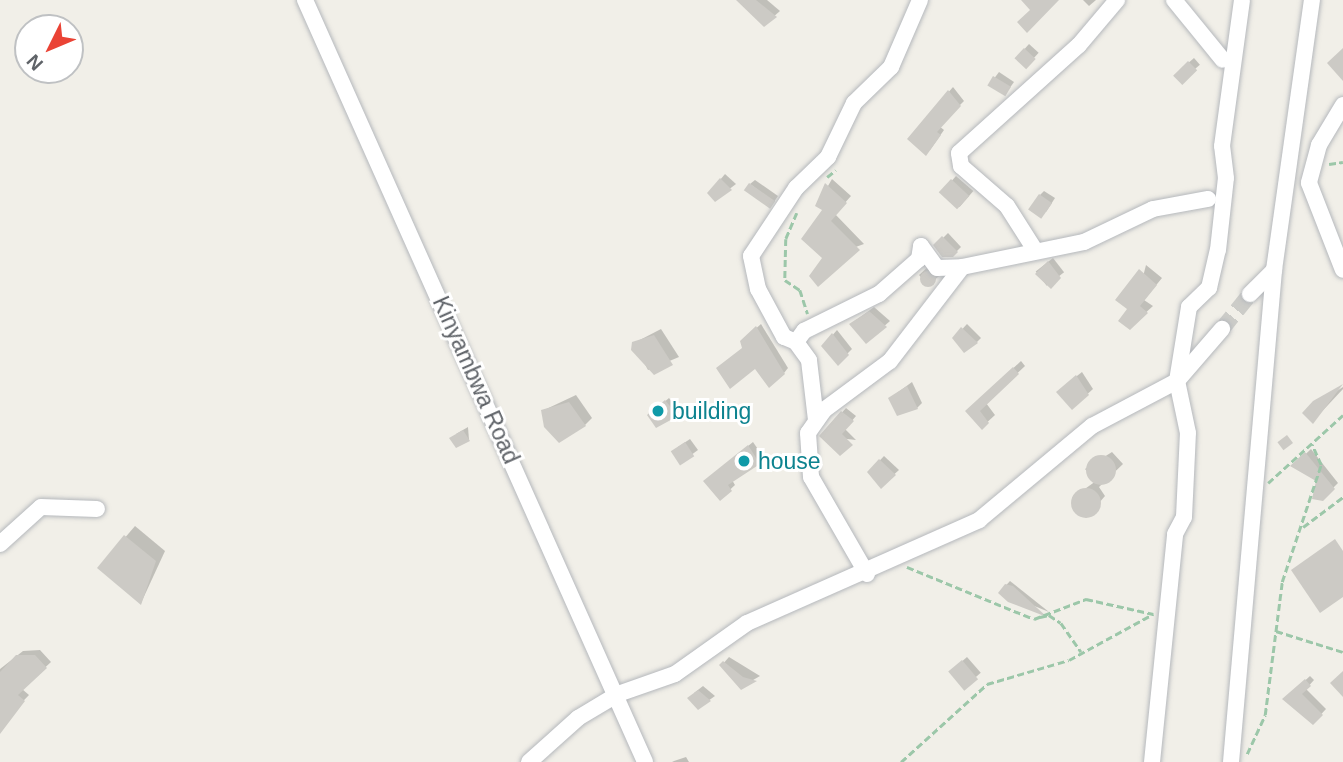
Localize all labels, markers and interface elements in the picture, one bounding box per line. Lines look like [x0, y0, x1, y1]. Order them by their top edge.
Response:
north arrow [14, 14, 84, 84]
text: N [22, 50, 47, 74]
street label: Kinyambwa Road [427, 292, 525, 468]
place label: building [672, 397, 751, 425]
marker: building [650, 403, 666, 419]
place label: house [758, 447, 821, 475]
marker: house [736, 453, 752, 469]

